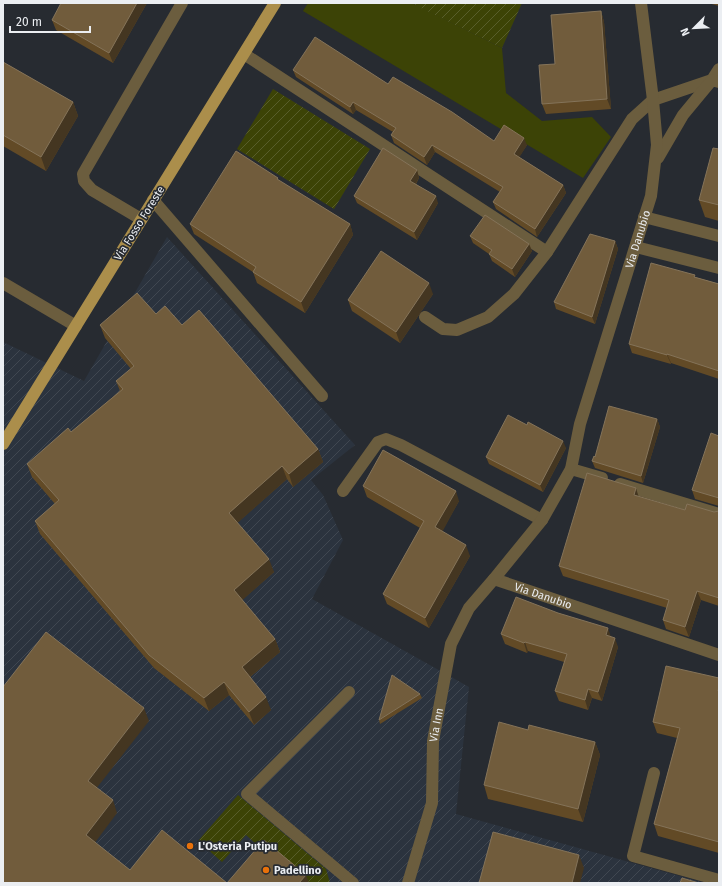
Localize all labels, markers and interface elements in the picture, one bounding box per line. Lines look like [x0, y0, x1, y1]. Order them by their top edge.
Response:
scale bar [10, 8, 90, 34]
north arrow [674, 8, 714, 48]
text: 20 m [16, 15, 42, 29]
text: N [678, 26, 693, 38]
street label: Via Fosso Foreste [111, 184, 168, 263]
street label: Via Danubio [623, 209, 653, 270]
street label: Via Danubio [513, 580, 574, 612]
street label: Via Inn [427, 707, 446, 743]
place label: L'Osteria Putipu [198, 840, 277, 853]
marker: L'Osteria Putipu [185, 841, 195, 851]
place label: Padellino [274, 864, 322, 877]
marker: Padellino [261, 865, 271, 875]

